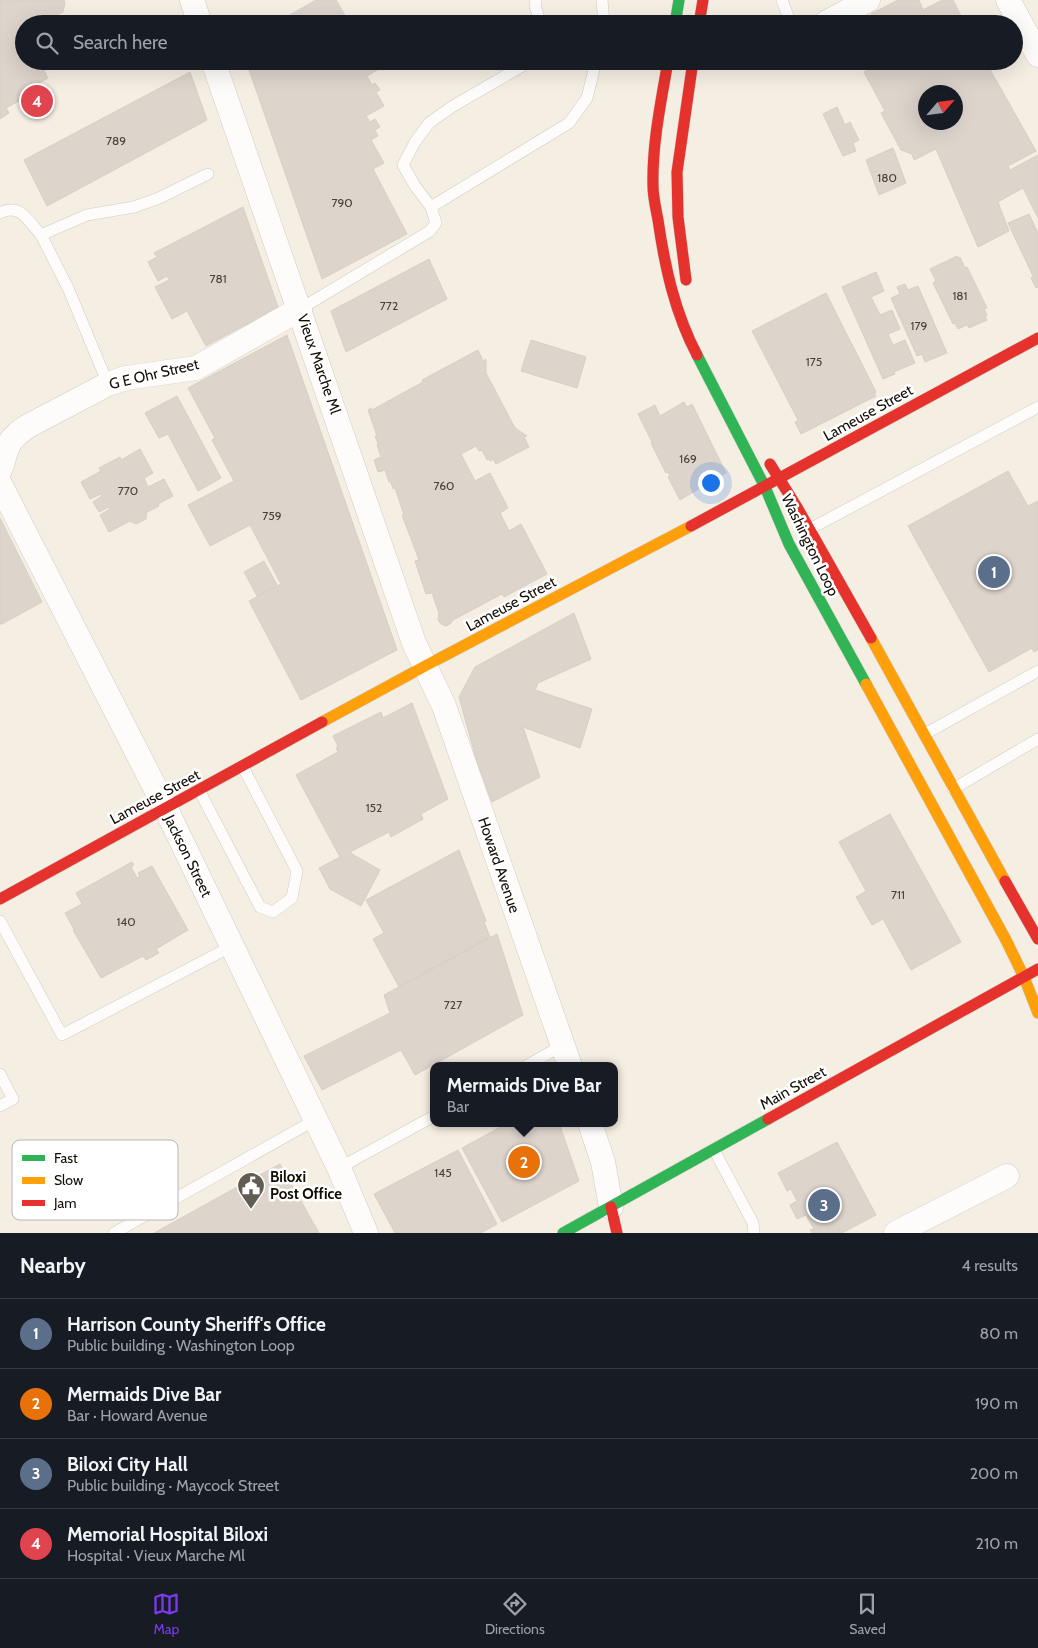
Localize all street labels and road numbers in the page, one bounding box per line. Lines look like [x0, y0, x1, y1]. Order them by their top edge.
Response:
street label: Vieux Marche Ml [293, 312, 345, 417]
street label: G E Ohr Street [107, 355, 201, 393]
street label: Lameuse Street [820, 381, 916, 445]
street label: Washington Loop [777, 491, 843, 599]
street label: Lameuse Street [463, 573, 559, 635]
street label: Lameuse Street [107, 766, 203, 828]
street label: Jackson Street [160, 811, 216, 900]
street label: Howard Avenue [474, 815, 524, 916]
street label: Main Street [757, 1062, 829, 1114]

